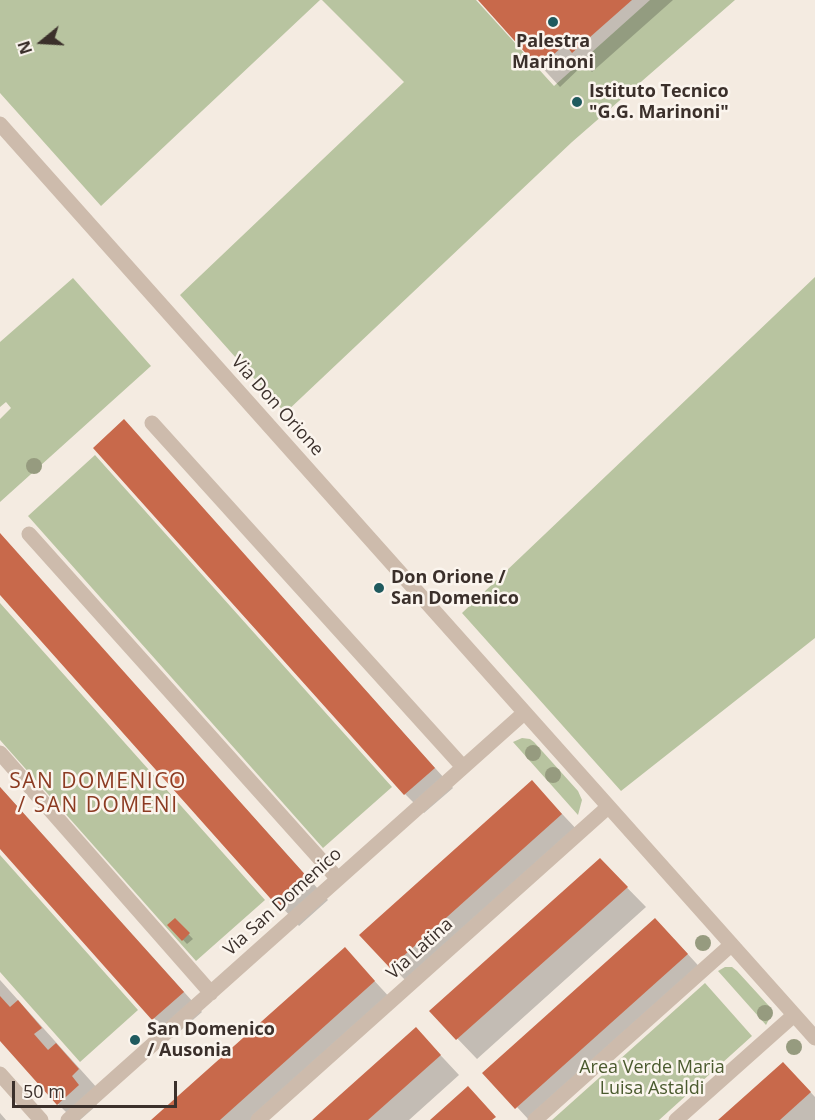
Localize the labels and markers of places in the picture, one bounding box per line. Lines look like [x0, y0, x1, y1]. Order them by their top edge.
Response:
marker: Palestra Marinoni [546, 15, 560, 29]
place label: Palestra Marinoni [512, 31, 594, 74]
place label: Istituto Tecnico "G.G. Marinoni" [589, 81, 729, 124]
marker: Istituto Tecnico "G.G. Marinoni" [570, 95, 584, 109]
place label: Don Orione / San Domenico [391, 567, 519, 610]
marker: Don Orione / San Domenico [372, 581, 386, 595]
place label: San Domenico / Ausonia [147, 1019, 275, 1062]
marker: San Domenico / Ausonia [128, 1033, 142, 1047]

